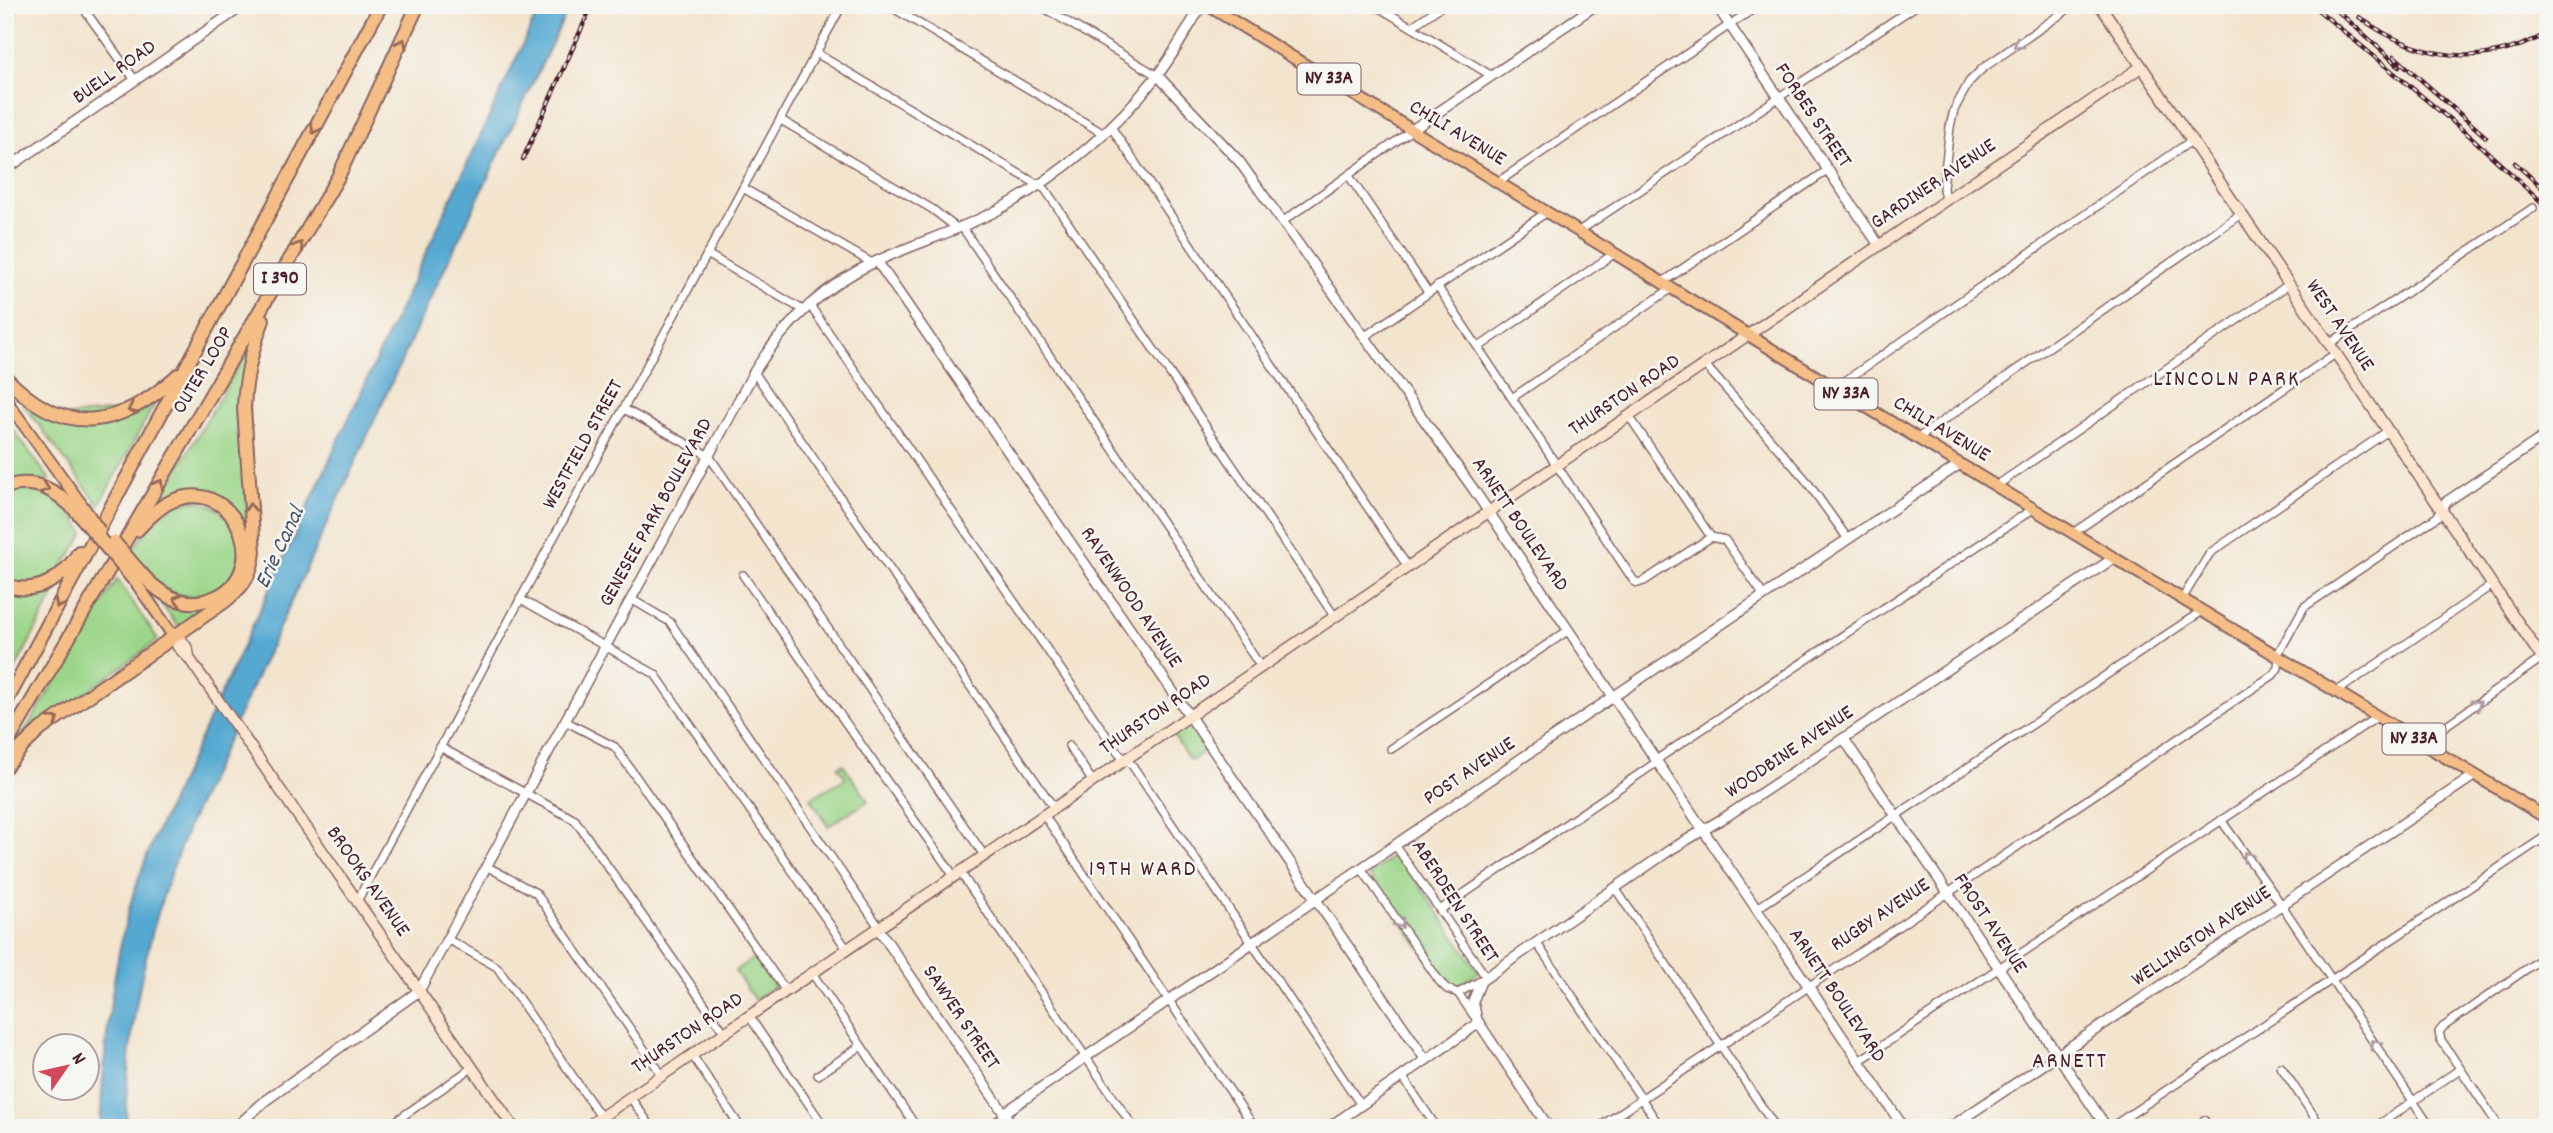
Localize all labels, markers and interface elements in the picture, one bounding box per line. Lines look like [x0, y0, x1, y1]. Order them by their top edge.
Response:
street label: BUELL ROAD [67, 33, 163, 113]
one-way arrow [2013, 36, 2026, 48]
one-way arrow [394, 38, 408, 50]
street label: FORBES STREET [1766, 58, 1858, 175]
road number: NY 33A [1298, 64, 1360, 94]
street label: CHILI AVENUE [1403, 93, 1512, 175]
one-way arrow [310, 121, 323, 134]
street label: GARDINER AVENUE [1865, 132, 2003, 238]
one-way arrow [291, 240, 304, 253]
road number: I 390 [254, 264, 306, 294]
street label: WEST AVENUE [2297, 274, 2381, 378]
street label: OUTER LOOP [166, 322, 242, 420]
street label: THURSTON ROAD [1563, 347, 1687, 444]
district label: LINCOLN PARK [2153, 364, 2301, 397]
street label: WESTFIELD STREET [536, 374, 632, 515]
road number: NY 33A [1814, 378, 1878, 410]
street label: CHILI AVENUE [1887, 389, 1996, 471]
one-way arrow [127, 400, 139, 414]
street label: GENESEE PARK BOULEVARD [593, 413, 722, 613]
street label: ARNETT BOULEVARD [1463, 452, 1575, 598]
one-way arrow [151, 479, 164, 492]
one-way arrow [39, 480, 51, 494]
water label: Erie Canal [248, 500, 315, 595]
one-way arrow [243, 502, 258, 513]
street label: RAVENWOOD AVENUE [1072, 521, 1189, 675]
one-way arrow [172, 593, 184, 608]
one-way arrow [54, 596, 67, 609]
street label: THURSTON ROAD [1094, 666, 1218, 763]
street label: WOODBINE AVENUE [1720, 699, 1861, 807]
one-way arrow [2469, 700, 2482, 712]
one-way arrow [46, 716, 59, 728]
road number: NY 33A [2382, 724, 2446, 754]
street label: POST AVENUE [1418, 730, 1522, 814]
street label: BROOKS AVENUE [318, 820, 417, 944]
street label: ABERDEEN STREET [1403, 834, 1505, 970]
one-way arrow [2243, 851, 2255, 864]
district label: 19TH WARD [1089, 854, 1197, 887]
street label: FROST AVENUE [1944, 868, 2034, 981]
street label: RUGBY AVENUE [1825, 871, 1937, 960]
street label: WELLINGTON AVENUE [2126, 879, 2278, 995]
one-way arrow [1392, 916, 1404, 929]
street label: ARNETT BOULEVARD [1780, 923, 1892, 1069]
street label: SAWYER STREET [914, 960, 1006, 1077]
street label: THURSTON ROAD [626, 985, 750, 1082]
north arrow [32, 1032, 102, 1102]
one-way arrow [2370, 1039, 2383, 1052]
district label: ARNETT [2032, 1046, 2108, 1079]
text: N [63, 1048, 91, 1071]

